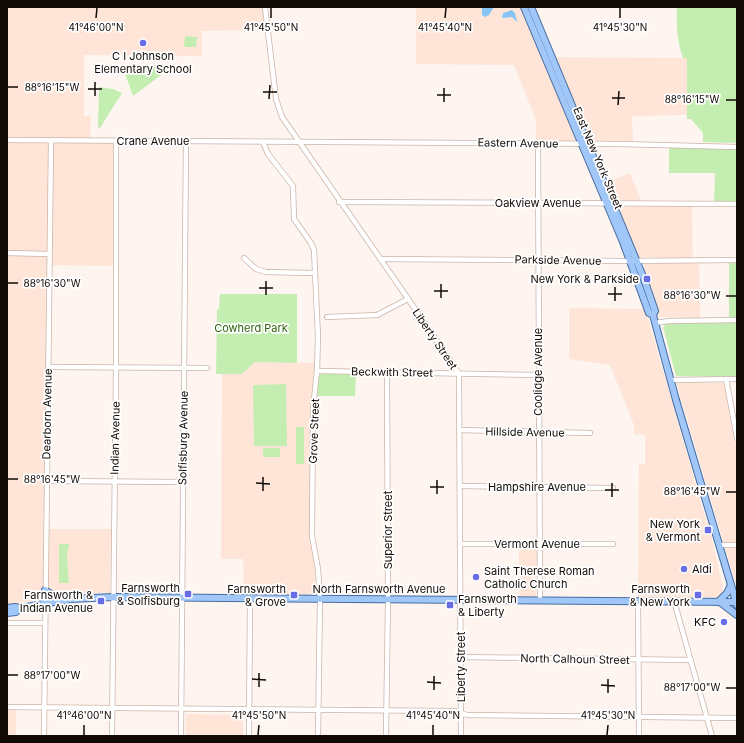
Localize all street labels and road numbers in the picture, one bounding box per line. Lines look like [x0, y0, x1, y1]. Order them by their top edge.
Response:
street label: East New York Street [570, 105, 626, 212]
street label: Crane Avenue [117, 134, 190, 148]
street label: Eastern Avenue [477, 135, 559, 151]
street label: Oakview Avenue [495, 196, 581, 210]
street label: Parkside Avenue [514, 252, 602, 268]
street label: Liberty Street [409, 306, 461, 372]
street label: Coolidge Avenue [531, 328, 545, 416]
street label: Beckwith Street [351, 364, 433, 380]
street label: Dearborn Avenue [39, 368, 55, 460]
street label: Solfisburg Avenue [175, 391, 191, 485]
street label: Grove Street [306, 398, 322, 464]
street label: Indian Avenue [107, 401, 123, 475]
street label: Hillside Avenue [485, 424, 565, 440]
street label: Hampshire Avenue [488, 480, 586, 494]
street label: Superior Street [381, 490, 395, 569]
street label: Vermont Avenue [494, 537, 580, 551]
street label: North Farnsworth Avenue [313, 582, 445, 596]
street label: Liberty Street [454, 631, 468, 702]
street label: North Calhoun Street [520, 651, 630, 667]

